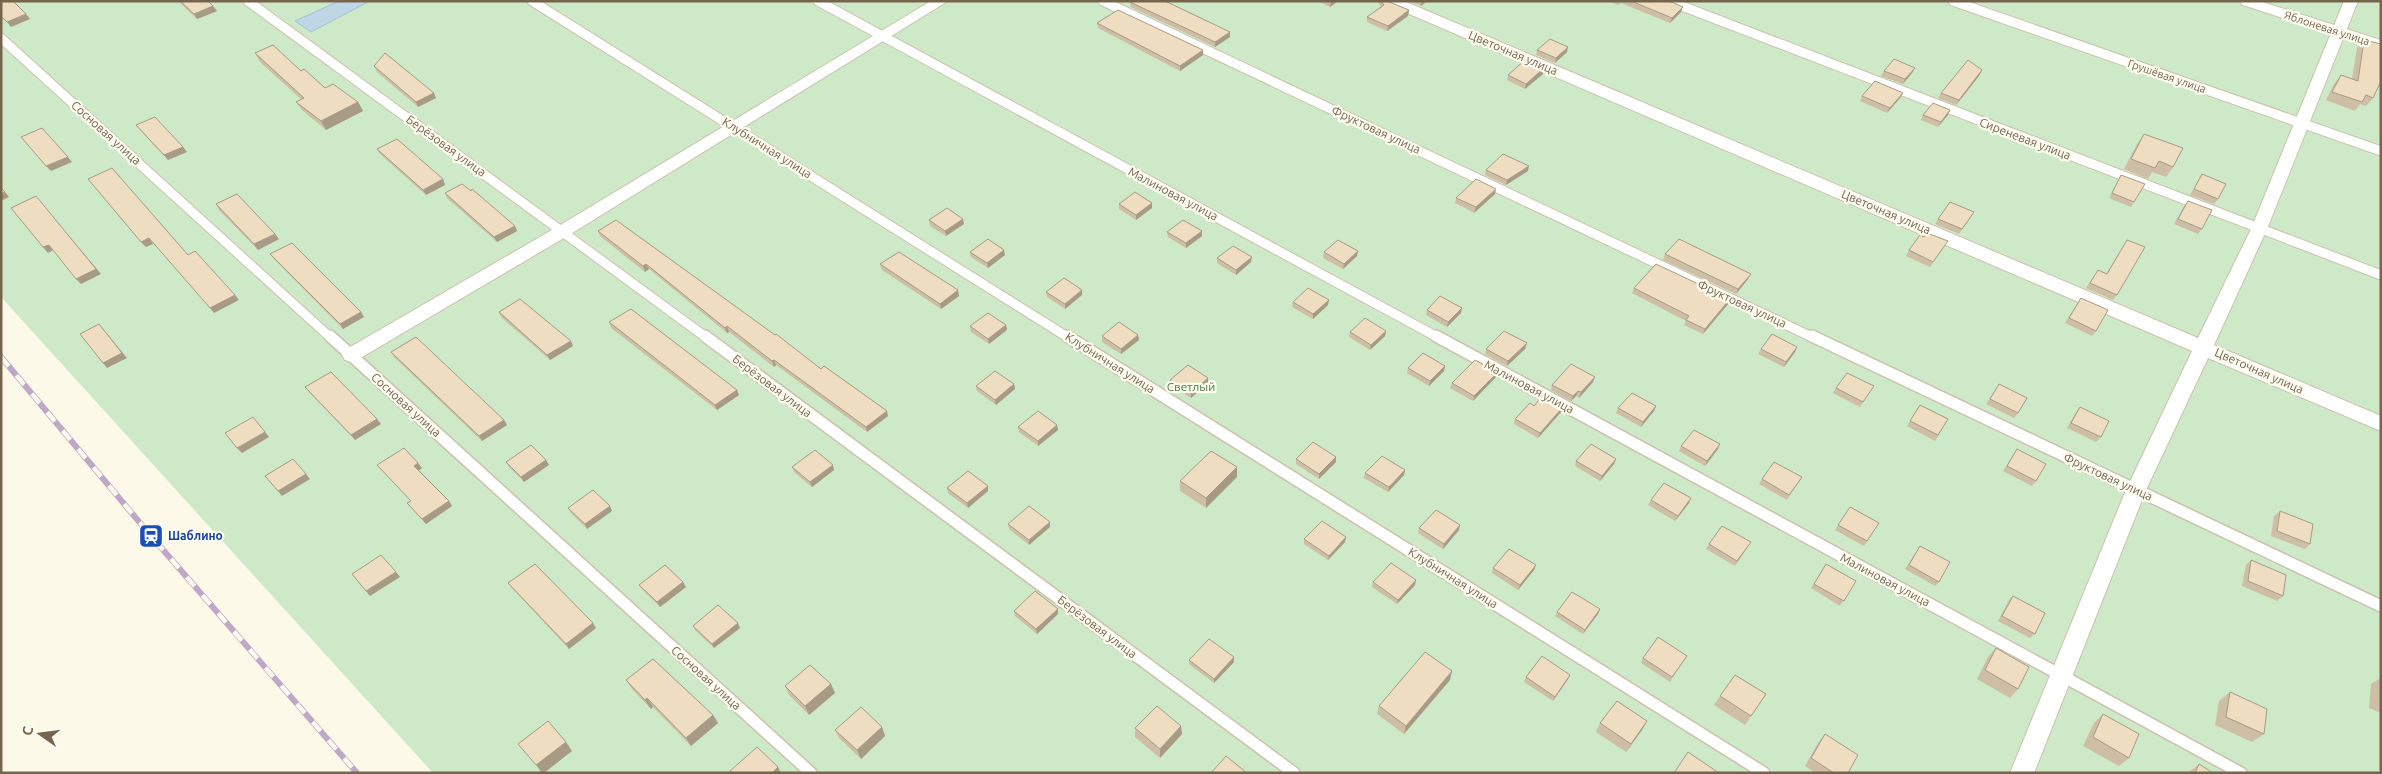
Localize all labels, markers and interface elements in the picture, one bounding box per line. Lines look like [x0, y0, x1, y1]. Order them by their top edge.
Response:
street label: Яблоневая улица [2283, 9, 2371, 47]
street label: Цветочная улица [1467, 28, 1560, 77]
street label: Грушёвая улица [2126, 57, 2208, 95]
street label: Сосновая улица [69, 98, 144, 167]
street label: Фруктовая улица [1330, 103, 1423, 156]
street label: Берёзовая улица [404, 112, 489, 179]
street label: Клубничная улица [720, 115, 814, 180]
street label: Сиреневая улица [1978, 115, 2073, 162]
street label: Малиновая улица [1126, 164, 1220, 223]
street label: Цветочная улица [1840, 187, 1933, 236]
street label: Фруктовая улица [1696, 277, 1789, 330]
street label: Клубничная улица [1063, 330, 1157, 395]
street label: Цветочная улица [2213, 345, 2305, 396]
street label: Берёзовая улица [730, 352, 814, 419]
street label: Малиновая улица [1482, 357, 1576, 416]
street label: Сосновая улица [369, 370, 444, 439]
park label: Светлый [1167, 380, 1215, 393]
street label: Фруктовая улица [2062, 450, 2155, 503]
station icon: Шаблино [138, 523, 164, 549]
place label: Шаблино [168, 529, 223, 542]
street label: Клубничная улица [1406, 545, 1500, 610]
street label: Малиновая улица [1838, 550, 1932, 609]
street label: Берёзовая улица [1055, 593, 1139, 660]
street label: Сосновая улица [669, 643, 744, 712]
north arrow [15, 709, 65, 759]
text: С [19, 725, 36, 737]

